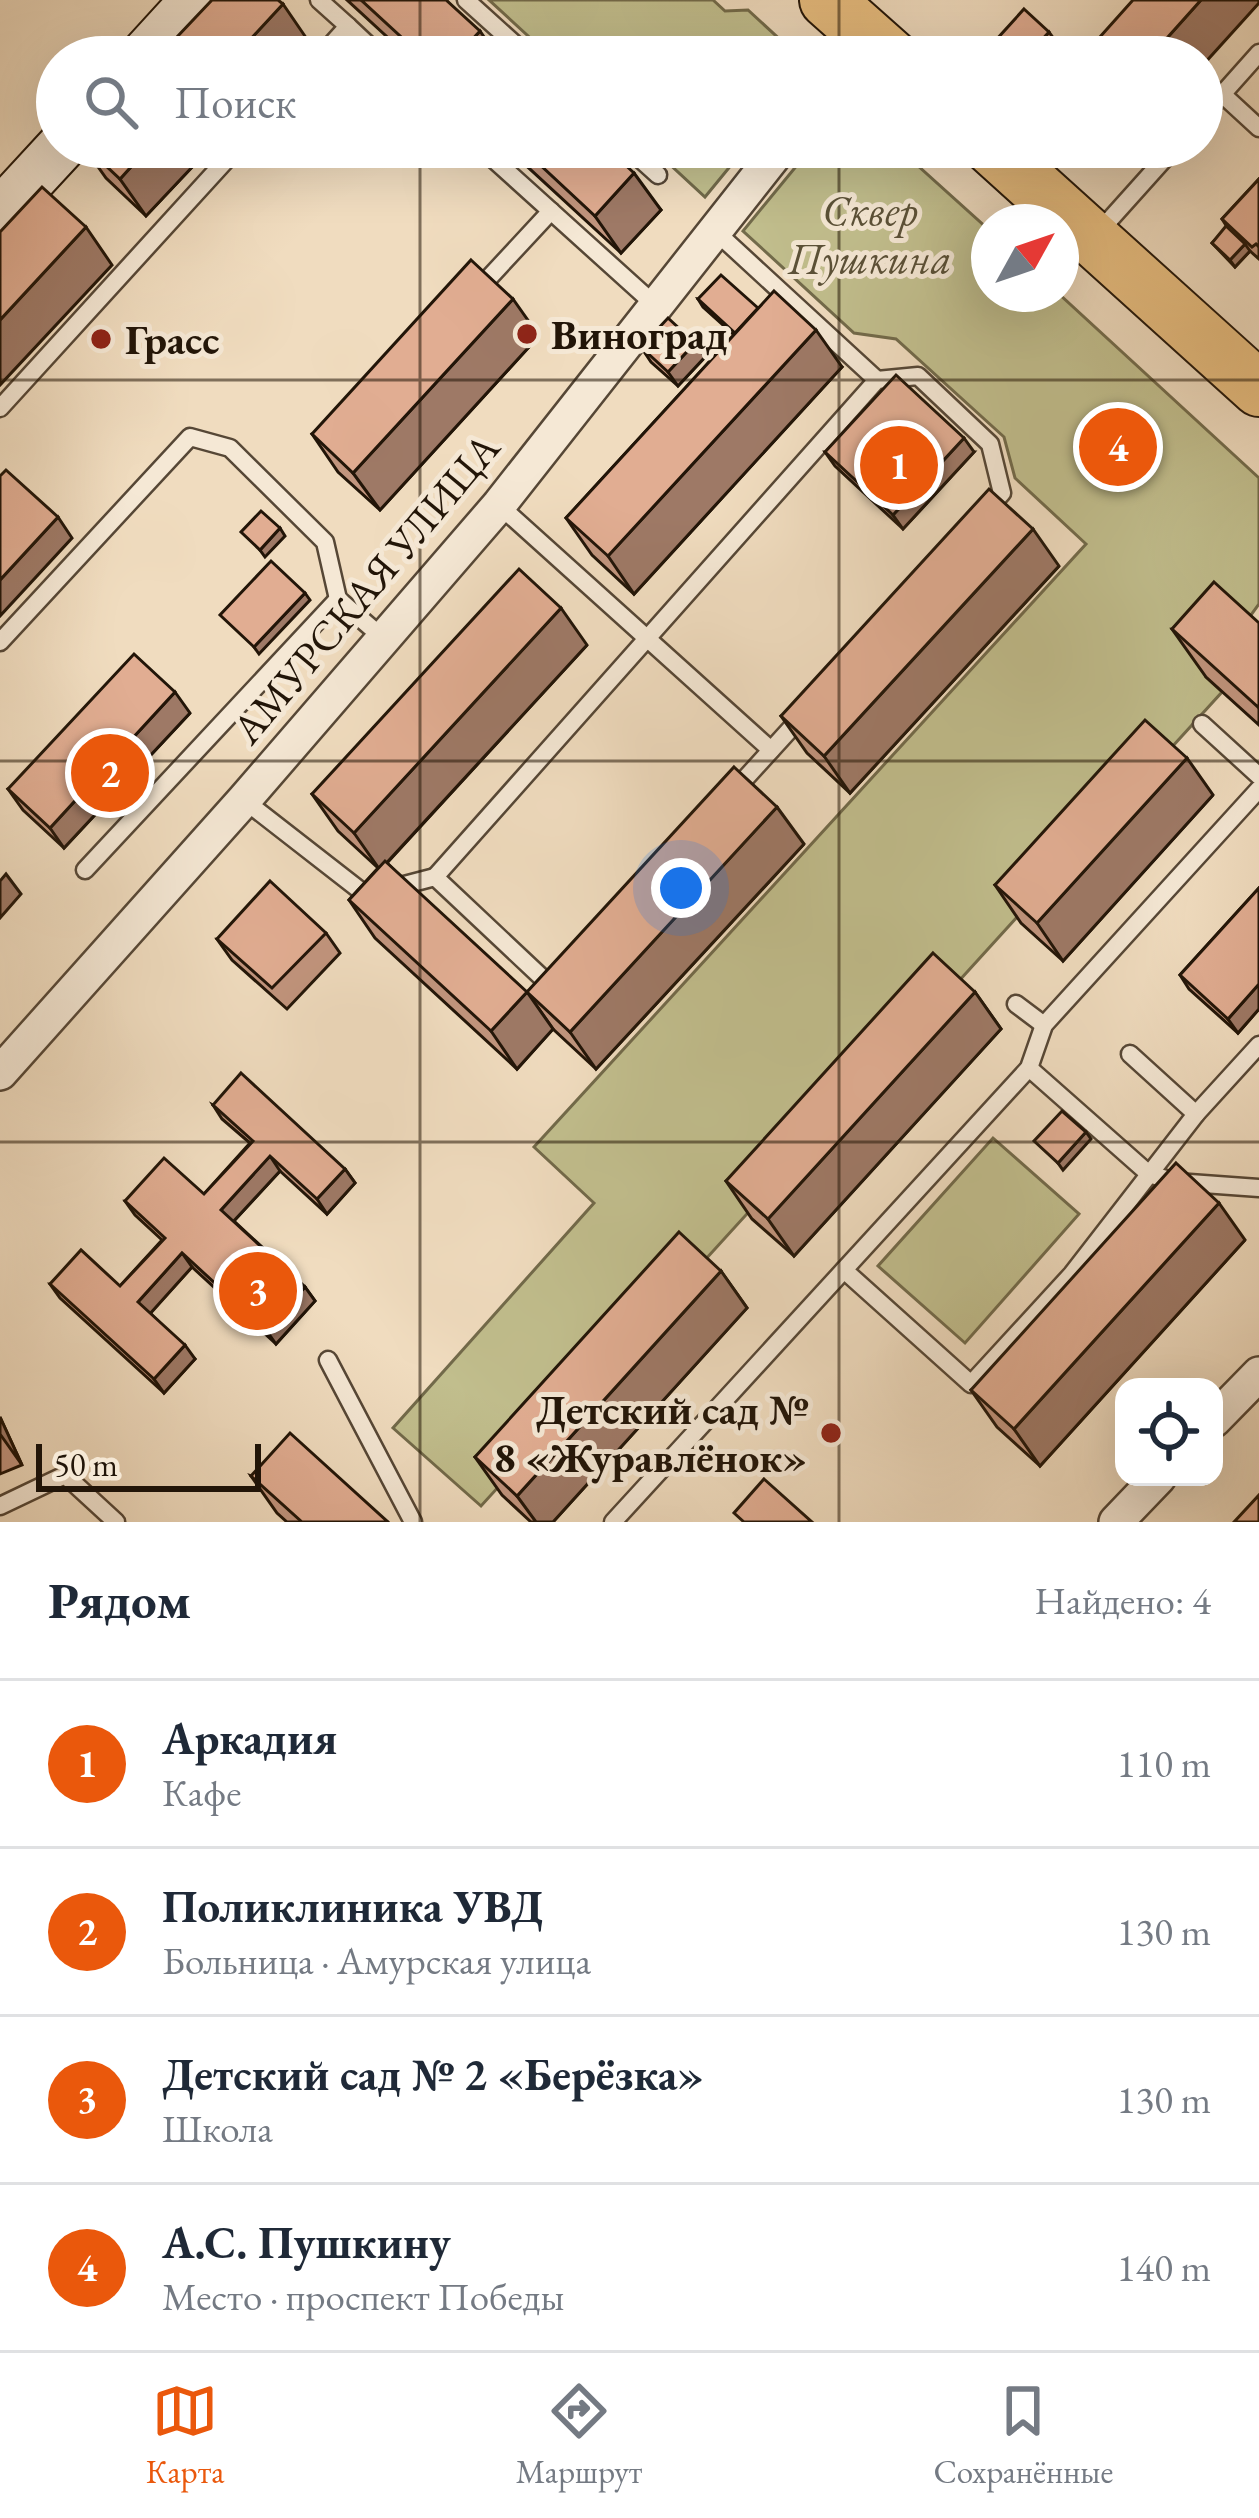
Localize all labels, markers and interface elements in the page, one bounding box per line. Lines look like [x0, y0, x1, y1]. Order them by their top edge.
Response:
search box [36, 36, 1223, 168]
icon: search [78, 69, 144, 135]
text: Поиск [174, 73, 296, 131]
park label: Сквер Пушкина [787, 183, 952, 286]
north arrow [971, 204, 1079, 312]
place label: Виноград [551, 307, 728, 362]
place label: Грасс [125, 312, 219, 367]
marker: Виноград [514, 321, 540, 347]
marker: Грасс [88, 326, 114, 352]
pin: 4 [1079, 402, 1157, 492]
pin: 1 [860, 420, 938, 510]
street label: АМУРСКАЯ УЛИЦА [219, 421, 512, 756]
pin: 2 [71, 728, 149, 818]
your location [651, 858, 711, 918]
pin: 3 [219, 1246, 297, 1336]
map controls [1115, 1378, 1223, 1486]
button: locate [1115, 1378, 1223, 1486]
place label: Детский сад № 8 «Журавлёнок» [493, 1382, 808, 1485]
marker: Детский сад № 8 «Журавлёнок» [818, 1420, 844, 1446]
scale bar [36, 1438, 261, 1491]
text: 50 m [54, 1443, 118, 1486]
text: Рядом [48, 1567, 191, 1633]
text: Найдено: 4 [1034, 1575, 1211, 1626]
text: Аркадия [162, 1709, 337, 1767]
text: 1 [77, 1738, 97, 1789]
text: 110 m [1117, 1738, 1211, 1789]
text: Кафе [162, 1767, 241, 1818]
text: Поликлиника УВД [162, 1877, 543, 1935]
text: 2 [77, 1906, 97, 1957]
text: 130 m [1117, 1906, 1211, 1957]
text: Больница · Амурская улица [162, 1935, 591, 1986]
text: Детский сад № 2 «Берёзка» [162, 2045, 704, 2103]
text: 3 [77, 2074, 97, 2125]
text: 130 m [1117, 2074, 1211, 2125]
text: Школа [162, 2103, 273, 2154]
text: А.С. Пушкину [162, 2213, 451, 2271]
text: 4 [77, 2242, 97, 2293]
text: 140 m [1117, 2242, 1211, 2293]
text: Место · проспект Победы [162, 2271, 564, 2322]
tab: Карта [146, 2378, 224, 2493]
tab: Маршрут [516, 2378, 642, 2493]
tab: Сохранённые [933, 2378, 1113, 2493]

